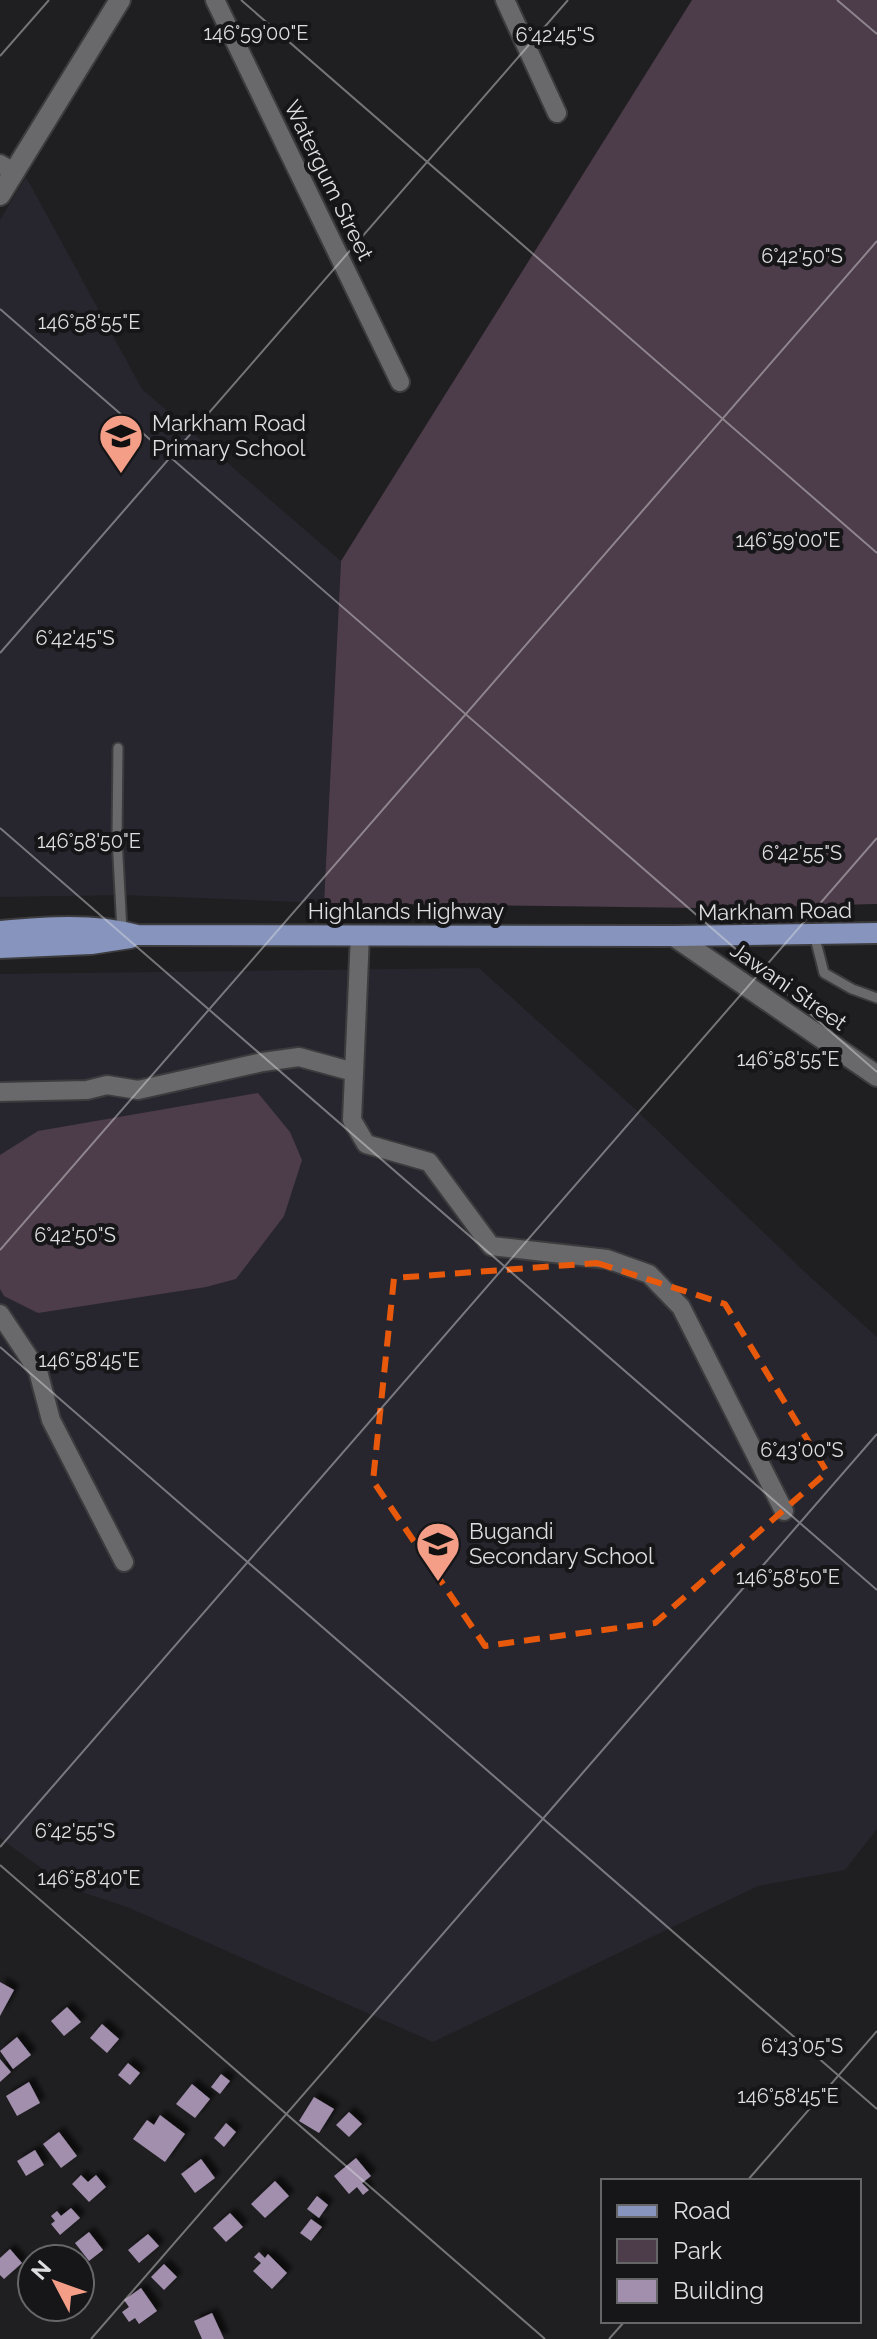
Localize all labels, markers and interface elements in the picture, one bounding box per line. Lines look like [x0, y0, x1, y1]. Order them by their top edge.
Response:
text: 146°59'00"E [204, 21, 308, 45]
text: 6°42'45"S [515, 23, 595, 47]
street label: Watergum Street [279, 96, 379, 265]
text: 6°42'50"S [761, 244, 843, 268]
text: 146°58'55"E [38, 310, 140, 334]
place label: Markham Road Primary School [152, 410, 306, 461]
school or university icon: Markham Road Primary School [97, 412, 145, 475]
text: 146°59'00"E [736, 528, 840, 552]
text: 6°42'45"S [35, 626, 115, 650]
text: 146°58'50"E [37, 829, 141, 853]
text: 6°42'55"S [762, 841, 842, 865]
street label: Markham Road [698, 897, 852, 925]
street label: Highlands Highway [308, 898, 504, 924]
street label: Jawani Street [726, 936, 853, 1036]
text: 146°58'55"E [737, 1047, 839, 1071]
text: 6°42'50"S [34, 1223, 116, 1247]
text: 146°58'45"E [38, 1348, 140, 1372]
text: 6°43'00"S [760, 1438, 844, 1462]
place label: Bugandi Secondary School [469, 1518, 654, 1569]
school or university icon: Bugandi Secondary School [414, 1520, 462, 1583]
text: 146°58'50"E [736, 1565, 840, 1589]
text: 6°42'55"S [35, 1819, 115, 1843]
text: 146°58'40"E [38, 1866, 140, 1890]
text: 6°43'05"S [761, 2034, 843, 2058]
text: 146°58'45"E [737, 2084, 839, 2108]
legend [601, 2179, 861, 2323]
text: Road [673, 2196, 731, 2225]
text: Park [673, 2236, 722, 2265]
north arrow [16, 2243, 96, 2323]
text: N [26, 2255, 56, 2285]
text: Building [673, 2276, 764, 2305]

